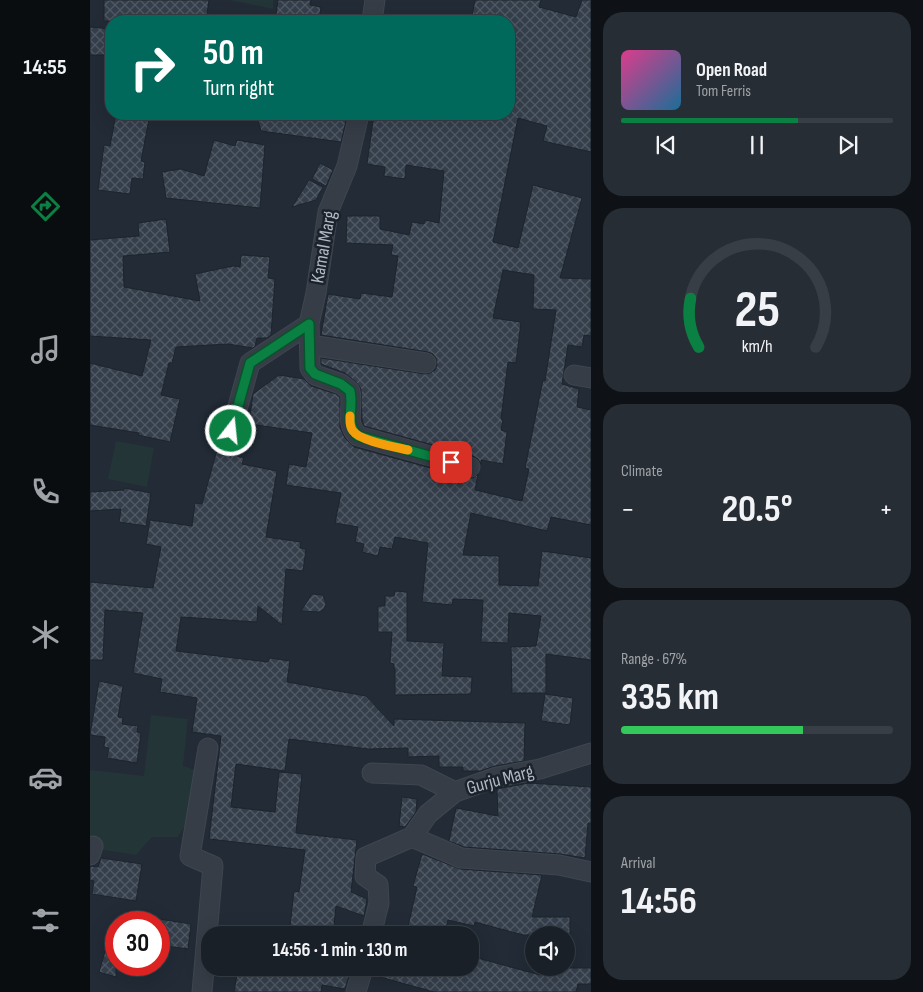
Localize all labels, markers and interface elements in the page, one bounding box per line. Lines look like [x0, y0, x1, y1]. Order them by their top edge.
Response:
text: 50 m [203, 32, 264, 75]
icon: right [120, 35, 185, 100]
text: 14:55 [23, 54, 67, 81]
text: Open Road [696, 59, 767, 82]
text: Turn right [203, 75, 274, 102]
text: Tom Ferris [696, 82, 751, 101]
icon: previous [652, 131, 680, 159]
icon: pause [743, 131, 771, 159]
icon: next [834, 131, 862, 159]
icon: directions [28, 189, 63, 224]
street label: Kamal Marg [306, 209, 342, 285]
text: 25 [734, 279, 780, 342]
icon: music [28, 332, 63, 367]
text: km/h [742, 336, 772, 357]
position arrow [204, 404, 256, 456]
pin [430, 441, 472, 483]
icon: arrive [437, 448, 465, 476]
text: Climate [621, 462, 663, 481]
icon: phone [28, 474, 63, 509]
text: 20.5° [721, 487, 793, 532]
text: − [621, 493, 635, 526]
text: + [879, 493, 893, 526]
icon: climate [28, 617, 63, 652]
text: Range · 67% [621, 650, 687, 669]
text: 335 km [621, 675, 719, 720]
icon: car [28, 760, 63, 795]
street label: Gurju Marg [464, 760, 536, 800]
text: Arrival [621, 854, 655, 873]
text: 14:56 [621, 879, 697, 924]
icon: filters [28, 903, 63, 938]
speed limit sign: 30 [105, 911, 170, 976]
map controls [525, 926, 575, 976]
button: sound [525, 926, 575, 976]
text: 14:56 · 1 min · 130 m [273, 939, 407, 962]

